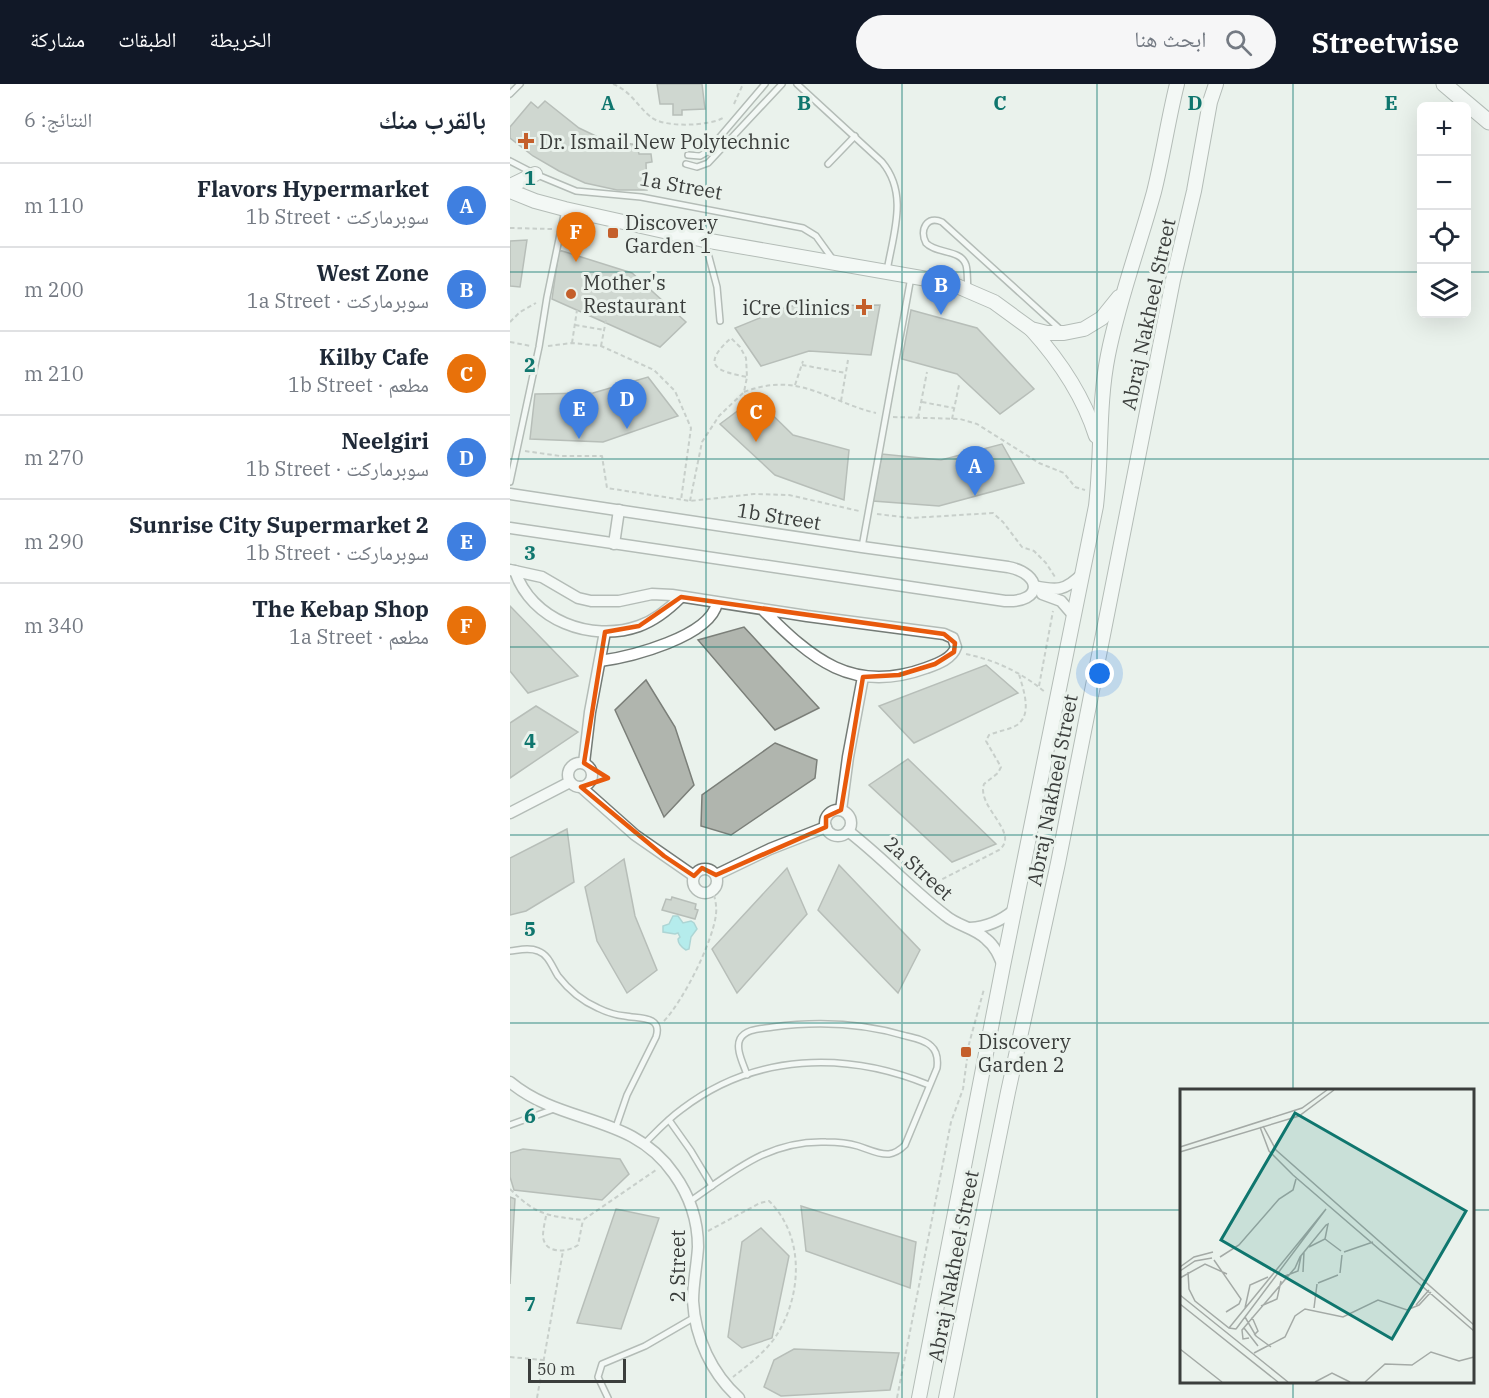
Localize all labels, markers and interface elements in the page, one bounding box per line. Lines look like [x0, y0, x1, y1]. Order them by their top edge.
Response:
search box [856, 15, 1276, 69]
text: ابحث هنا [1134, 24, 1207, 53]
text: Streetwise [1312, 24, 1459, 61]
text: مشاركة [30, 25, 85, 53]
text: الطبقات [118, 25, 177, 53]
text: الخريطة [210, 25, 271, 53]
icon: search [1222, 26, 1255, 59]
text: A [601, 89, 615, 116]
text: B [797, 89, 811, 116]
text: C [993, 89, 1007, 116]
text: D [1187, 89, 1203, 116]
text: E [1384, 89, 1398, 116]
text: بالقرب منك [378, 102, 486, 136]
map controls [1417, 102, 1471, 318]
button: + [1417, 102, 1471, 156]
text: النتائج: 6 [24, 106, 92, 133]
place label: Dr. Ismail New Polytechnic [539, 128, 790, 155]
marker: Dr. Ismail New Polytechnic [517, 132, 535, 150]
button: − [1417, 156, 1471, 210]
text: 1 [524, 164, 536, 191]
street label: 1a Street [637, 164, 725, 206]
text: Flavors Hypermarket [197, 174, 429, 203]
text: 110 m [24, 192, 84, 219]
text: A [460, 192, 474, 219]
text: سوبرماركت · 1b Street [246, 203, 429, 230]
place label: Discovery Garden 1 [625, 209, 718, 259]
button: locate [1417, 210, 1471, 264]
pin: F [556, 212, 596, 262]
street label: Abraj Nakheel Street [1115, 216, 1181, 412]
marker: Discovery Garden 1 [606, 226, 620, 240]
text: West Zone [317, 258, 429, 287]
button: layers [1417, 264, 1471, 318]
pin: B [922, 266, 960, 315]
place label: Mother's Restaurant [583, 269, 686, 319]
text: 200 m [24, 276, 84, 303]
text: B [459, 276, 474, 303]
text: سوبرماركت · 1a Street [247, 287, 429, 314]
marker: Mother's Restaurant [564, 287, 578, 301]
place label: iCre Clinics [742, 294, 850, 321]
marker: iCre Clinics [855, 298, 873, 316]
text: Kilby Cafe [319, 342, 429, 371]
text: 2 [524, 351, 536, 378]
text: 210 m [24, 360, 84, 387]
text: C [460, 360, 473, 387]
text: مطعم · 1b Street [288, 371, 429, 398]
pin: D [608, 380, 646, 429]
pin: E [560, 390, 598, 439]
pin: C [736, 392, 776, 442]
text: Neelgiri [342, 426, 429, 455]
text: 270 m [24, 444, 84, 471]
text: D [459, 444, 474, 471]
pin: A [956, 446, 994, 496]
text: سوبرماركت · 1b Street [246, 455, 429, 482]
street label: 1b Street [735, 496, 823, 536]
text: Sunrise City Supermarket 2 [129, 510, 429, 539]
text: 290 m [24, 528, 84, 555]
text: E [460, 528, 473, 555]
text: سوبرماركت · 1b Street [246, 539, 429, 566]
text: 3 [524, 539, 536, 566]
text: The Kebap Shop [252, 594, 429, 623]
text: 340 m [24, 612, 84, 639]
text: F [460, 612, 473, 639]
text: مطعم · 1a Street [289, 623, 429, 650]
your location [1085, 659, 1114, 688]
street label: Abraj Nakheel Street [1020, 692, 1084, 888]
text: 4 [524, 727, 536, 754]
street label: 2a Street [879, 830, 959, 906]
text: 5 [524, 915, 536, 942]
place label: Discovery Garden 2 [978, 1028, 1071, 1078]
marker: Discovery Garden 2 [959, 1045, 973, 1059]
inset map [1180, 1089, 1474, 1383]
text: 6 [524, 1102, 536, 1129]
street label: Abraj Nakheel Street [921, 1168, 985, 1364]
street label: 2 Street [664, 1230, 691, 1302]
text: 7 [524, 1290, 536, 1317]
scale bar [528, 1356, 626, 1384]
text: 50 m [537, 1359, 575, 1379]

